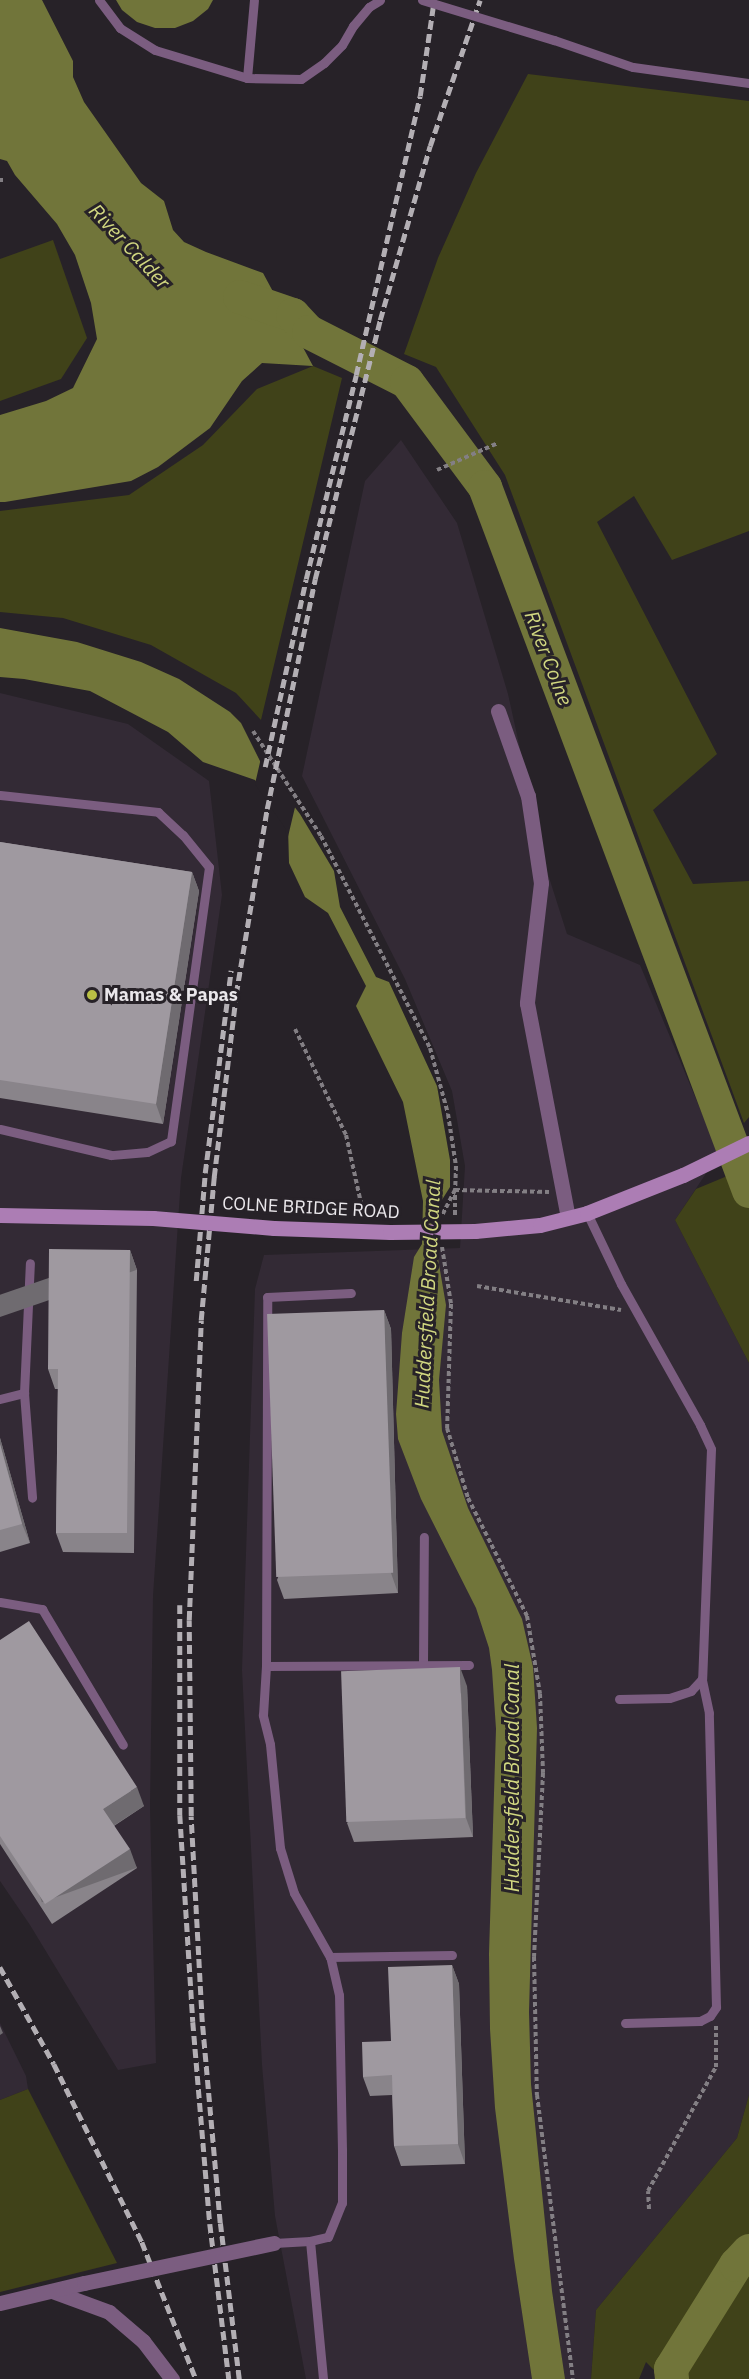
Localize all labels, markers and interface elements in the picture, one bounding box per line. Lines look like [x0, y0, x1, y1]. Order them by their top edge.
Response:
water label: River Calder [85, 199, 175, 293]
water label: River Colne [520, 607, 578, 709]
place label: Mamas & Papas [104, 984, 238, 1006]
marker: Mamas & Papas [85, 988, 99, 1002]
water label: Huddersfield Broad Canal [409, 1179, 445, 1409]
street label: COLNE BRIDGE ROAD [222, 1193, 400, 1223]
water label: Huddersfield Broad Canal [499, 1664, 523, 1892]

